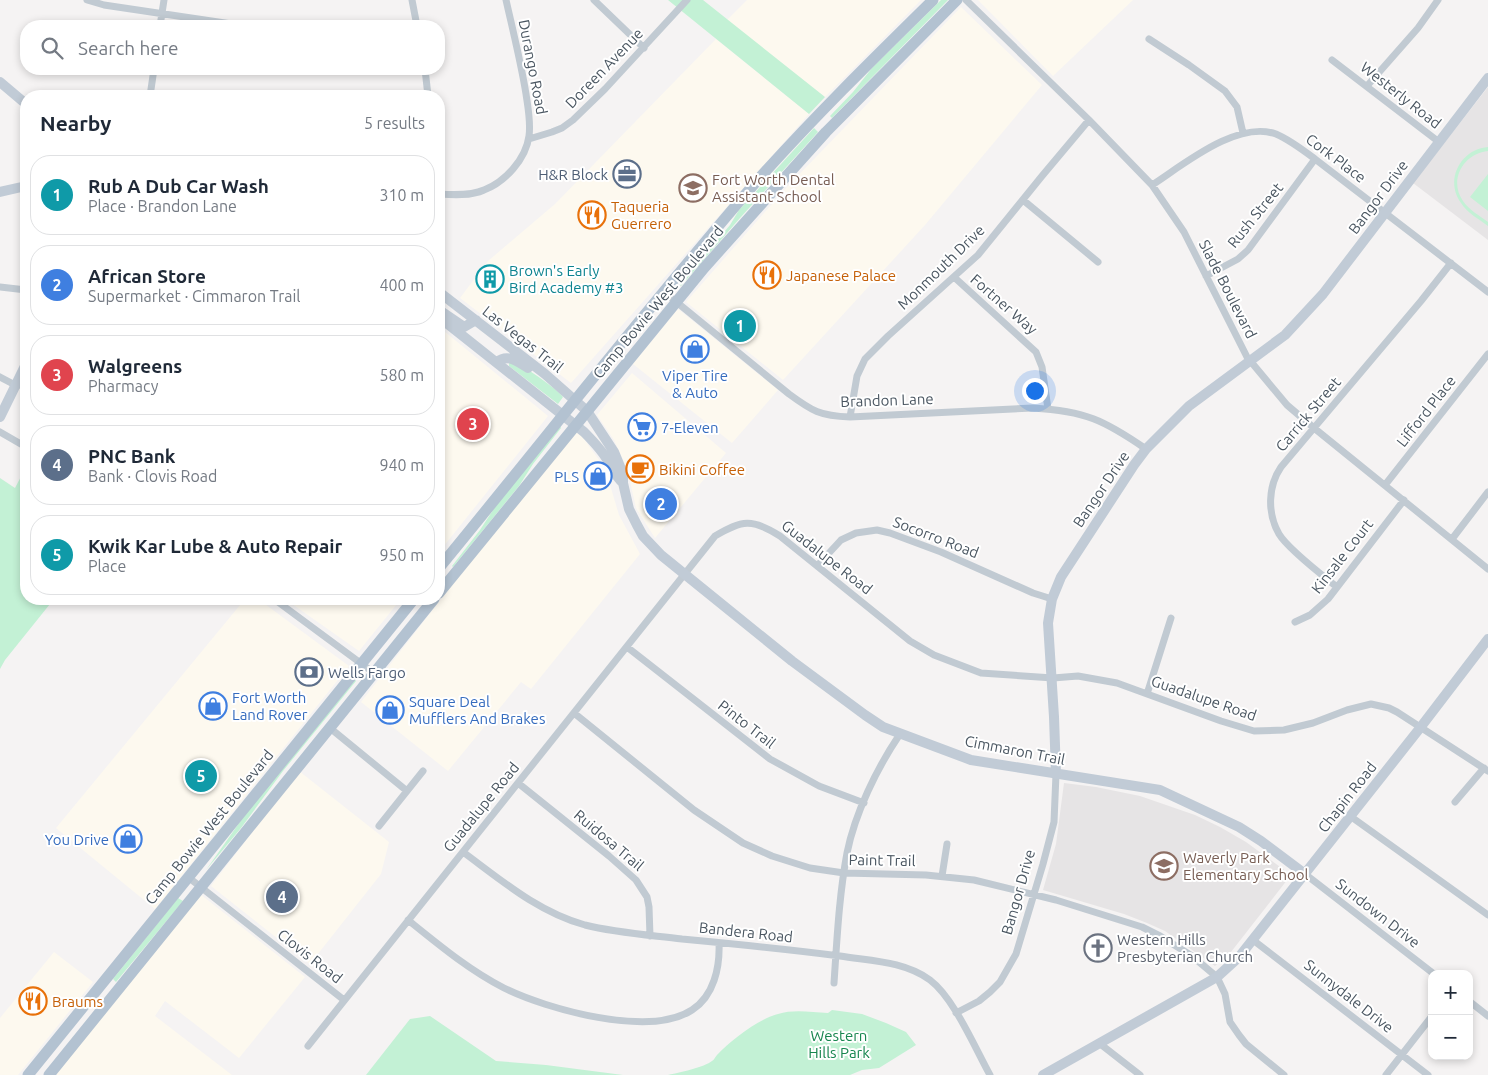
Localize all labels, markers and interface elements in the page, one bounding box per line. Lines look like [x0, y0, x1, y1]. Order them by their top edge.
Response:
street label: Durango Road [515, 18, 551, 116]
search box [20, 20, 445, 75]
street label: Doreen Avenue [562, 25, 646, 111]
icon: search [38, 34, 66, 62]
text: Search here [78, 37, 178, 59]
street label: Westerly Road [1357, 58, 1445, 132]
text: Nearby [40, 111, 111, 135]
text: 5 results [364, 114, 425, 132]
street label: Cork Place [1303, 130, 1369, 186]
street label: Bangor Drive [1345, 157, 1411, 237]
office icon: H&R Block [612, 159, 642, 189]
place label: H&R Block [538, 166, 608, 183]
place label: Fort Worth Dental Assistant School [712, 171, 835, 205]
school or university icon: Fort Worth Dental Assistant School [678, 173, 708, 203]
text: Rub A Dub Car Wash [88, 175, 269, 197]
street label: Rush Street [1224, 179, 1286, 251]
text: 1 [52, 186, 62, 204]
text: 310 m [379, 186, 424, 204]
text: Place · Brandon Lane [88, 197, 237, 215]
place label: Taqueria Guerrero [611, 198, 672, 232]
restaurant icon: Taqueria Guerrero [577, 200, 607, 230]
street label: Monmouth Drive [894, 221, 988, 313]
street label: Camp Bowie West Boulevard [589, 222, 727, 382]
street label: Slade Boulevard [1196, 237, 1260, 341]
restaurant icon: Japanese Palace [752, 260, 782, 290]
place label: Brown's Early Bird Academy #3 [509, 262, 623, 296]
building icon: Brown's Early Bird Academy #3 [475, 264, 505, 294]
text: African Store [88, 265, 206, 287]
place label: Japanese Palace [786, 267, 896, 284]
street label: Fortner Way [967, 270, 1041, 338]
text: 2 [52, 276, 62, 294]
text: 400 m [379, 276, 424, 294]
text: Supermarket · Cimmaron Trail [88, 287, 301, 305]
street label: Las Vegas Trail [479, 302, 567, 376]
pin: 1 [724, 307, 756, 345]
shop icon: Viper Tire & Auto [680, 334, 710, 364]
text: Walgreens [88, 355, 182, 377]
text: 3 [52, 366, 62, 384]
text: 580 m [379, 366, 424, 384]
place label: Viper Tire & Auto [662, 367, 728, 401]
street label: Lifford Place [1393, 372, 1459, 450]
street label: Carrick Street [1272, 373, 1344, 455]
text: Pharmacy [88, 377, 158, 395]
your location [1022, 378, 1048, 404]
street label: Brandon Lane [840, 390, 934, 410]
pin: 3 [457, 405, 489, 443]
supermarket icon: 7-Eleven [627, 412, 657, 442]
place label: 7-Eleven [661, 419, 719, 436]
text: PNC Bank [88, 445, 176, 467]
street label: Bangor Drive [1069, 448, 1133, 530]
cafe icon: Bikini Coffee [625, 454, 655, 484]
text: 4 [52, 456, 62, 474]
text: 940 m [379, 456, 424, 474]
shop icon: PLS [583, 461, 613, 491]
place label: Bikini Coffee [659, 461, 745, 478]
text: Bank · Clovis Road [88, 467, 217, 485]
place label: PLS [554, 468, 579, 485]
pin: 2 [645, 485, 677, 523]
street label: Socorro Road [891, 513, 981, 561]
street label: Kinsale Court [1308, 515, 1376, 597]
street label: Guadalupe Road [778, 516, 876, 598]
text: Kwik Kar Lube & Auto Repair [88, 535, 342, 557]
text: 5 [52, 546, 62, 564]
text: 950 m [379, 546, 424, 564]
text: Place [88, 557, 126, 575]
bank icon: Wells Fargo [294, 657, 324, 687]
place label: Wells Fargo [328, 664, 406, 681]
street label: Guadalupe Road [1149, 672, 1259, 724]
place label: Fort Worth Land Rover [232, 689, 308, 723]
shop icon: Fort Worth Land Rover [198, 691, 228, 721]
place label: Square Deal Mufflers And Brakes [409, 693, 545, 727]
shop icon: Square Deal Mufflers And Brakes [375, 695, 405, 725]
street label: Pinto Trail [715, 696, 779, 752]
street label: Cimmaron Trail [963, 732, 1067, 768]
street label: Camp Bowie West Boulevard [141, 746, 277, 908]
pin: 5 [185, 757, 217, 795]
street label: Chapin Road [1314, 758, 1380, 836]
street label: Guadalupe Road [440, 759, 522, 855]
street label: Ruidosa Trail [571, 806, 647, 874]
shop icon: You Drive [113, 824, 143, 854]
place label: You Drive [45, 831, 109, 848]
street label: Bangor Drive [998, 847, 1038, 937]
place label: Waverly Park Elementary School [1183, 849, 1309, 883]
street label: Paint Trail [848, 851, 916, 869]
school or university icon: Waverly Park Elementary School [1149, 851, 1179, 881]
street label: Sundown Drive [1333, 875, 1423, 951]
pin: 4 [266, 878, 298, 916]
street label: Bandera Road [698, 919, 794, 945]
street label: Clovis Road [274, 925, 346, 987]
place label: Western Hills Presbyterian Church [1117, 931, 1253, 965]
church icon: Western Hills Presbyterian Church [1083, 933, 1113, 963]
street label: Sunnydale Drive [1301, 956, 1397, 1036]
map controls [1428, 970, 1473, 1060]
button: + [1428, 970, 1473, 1015]
restaurant icon: Braums [18, 986, 48, 1016]
place label: Braums [52, 993, 103, 1010]
button: − [1428, 1015, 1473, 1060]
park label: Western Hills Park [808, 1027, 870, 1061]

